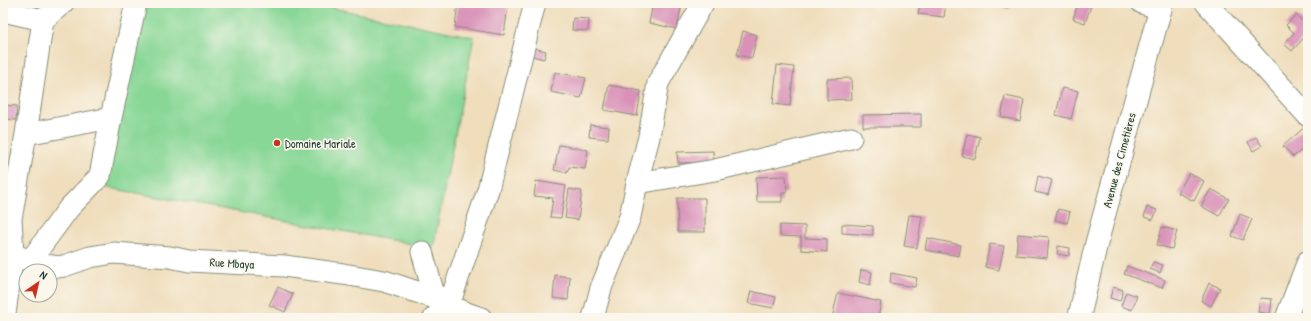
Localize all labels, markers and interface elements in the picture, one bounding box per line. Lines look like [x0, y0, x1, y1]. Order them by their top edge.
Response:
street label: Avenue des Cimetières [1098, 110, 1140, 209]
place label: Domaine Mariale [285, 135, 356, 152]
marker: Domaine Mariale [272, 138, 282, 148]
street label: Rue Mbaya [209, 253, 255, 273]
north arrow [18, 263, 58, 303]
text: N [37, 267, 50, 282]

